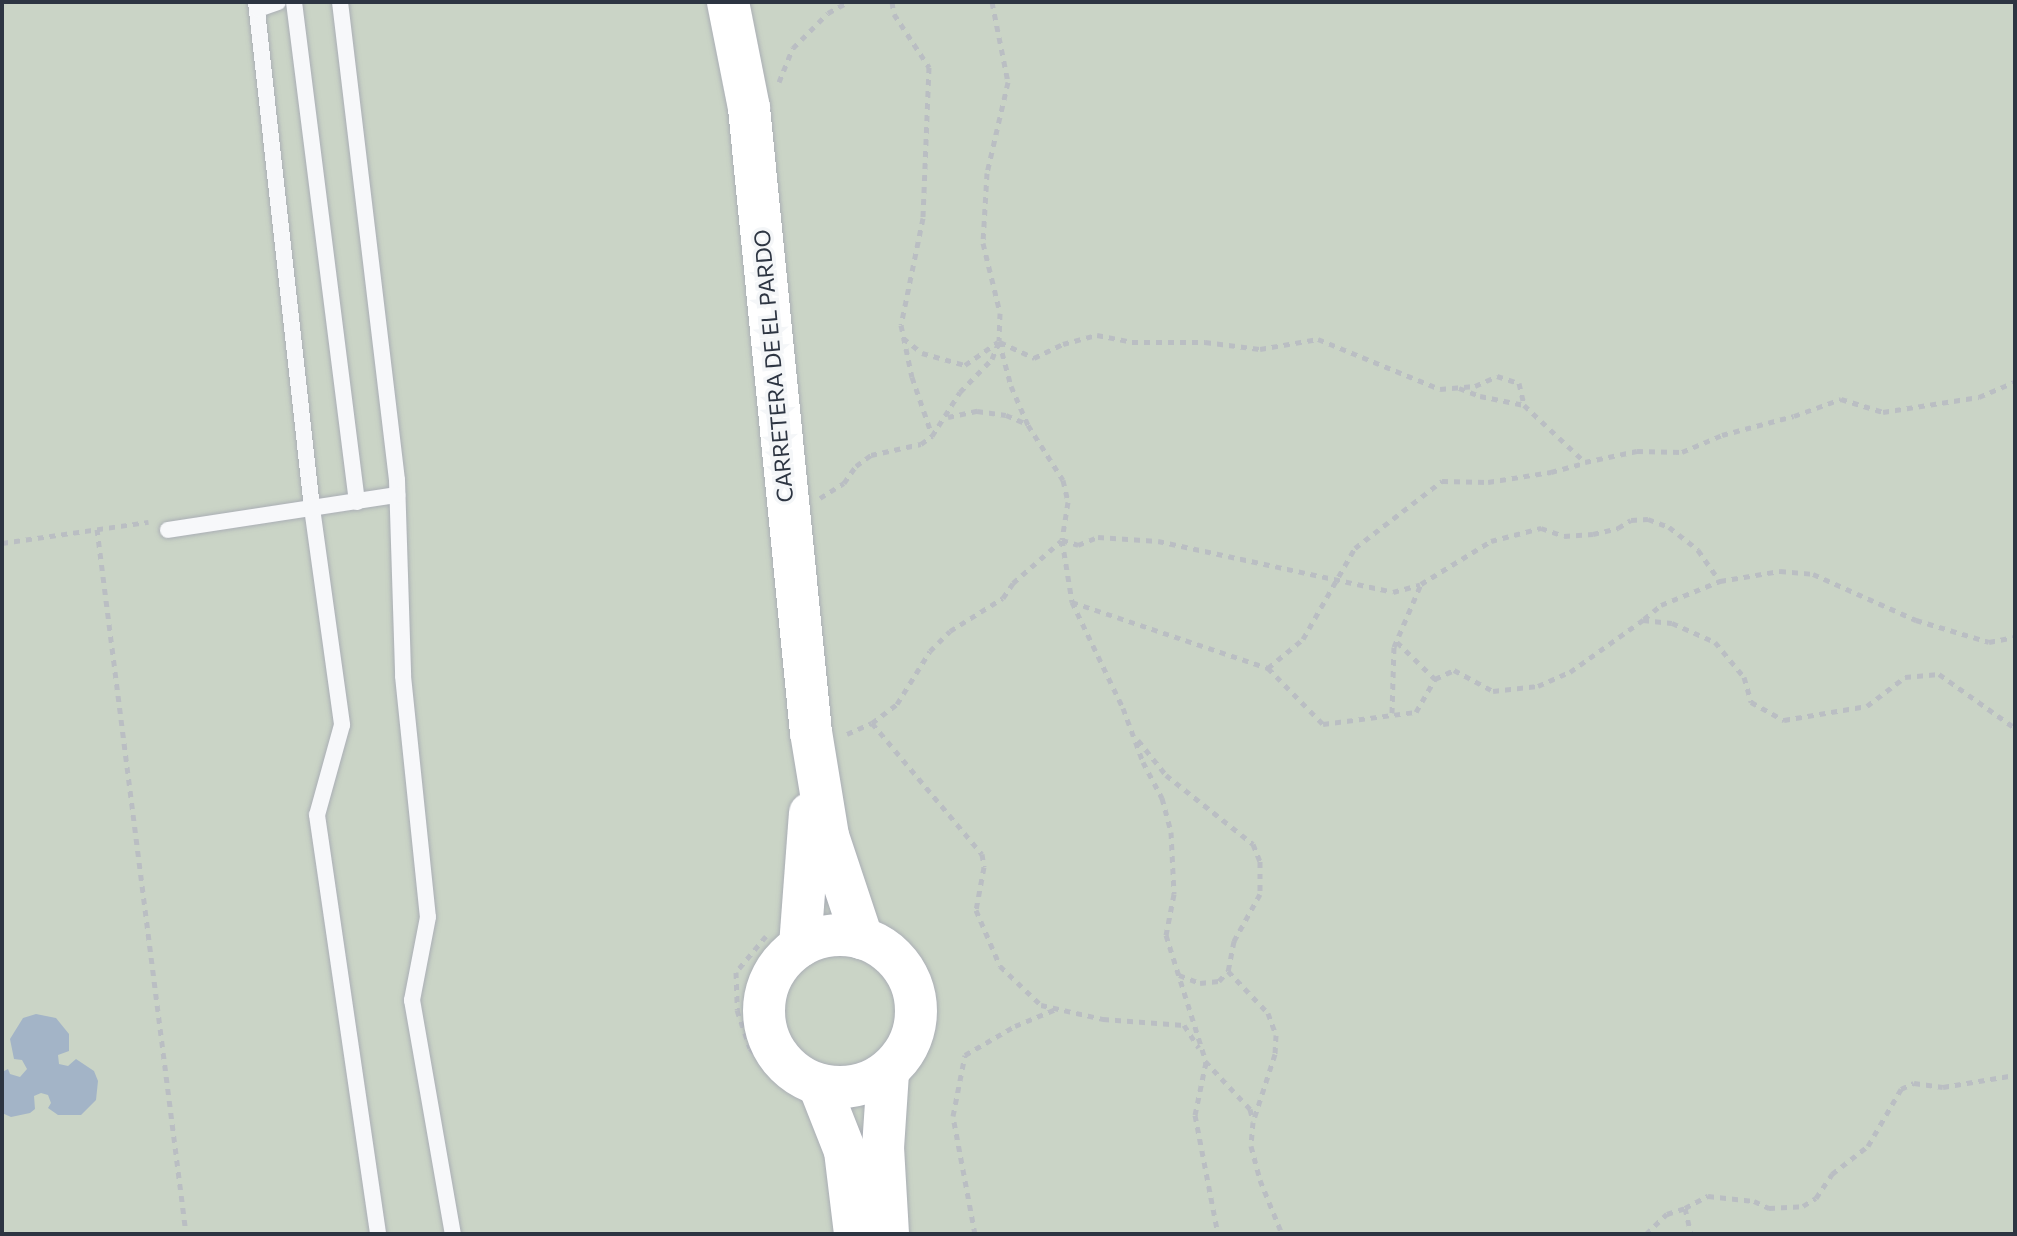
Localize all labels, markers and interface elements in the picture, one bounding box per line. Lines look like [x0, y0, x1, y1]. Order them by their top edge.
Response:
street label: CARRETERA DE EL PARDO [748, 228, 798, 504]

